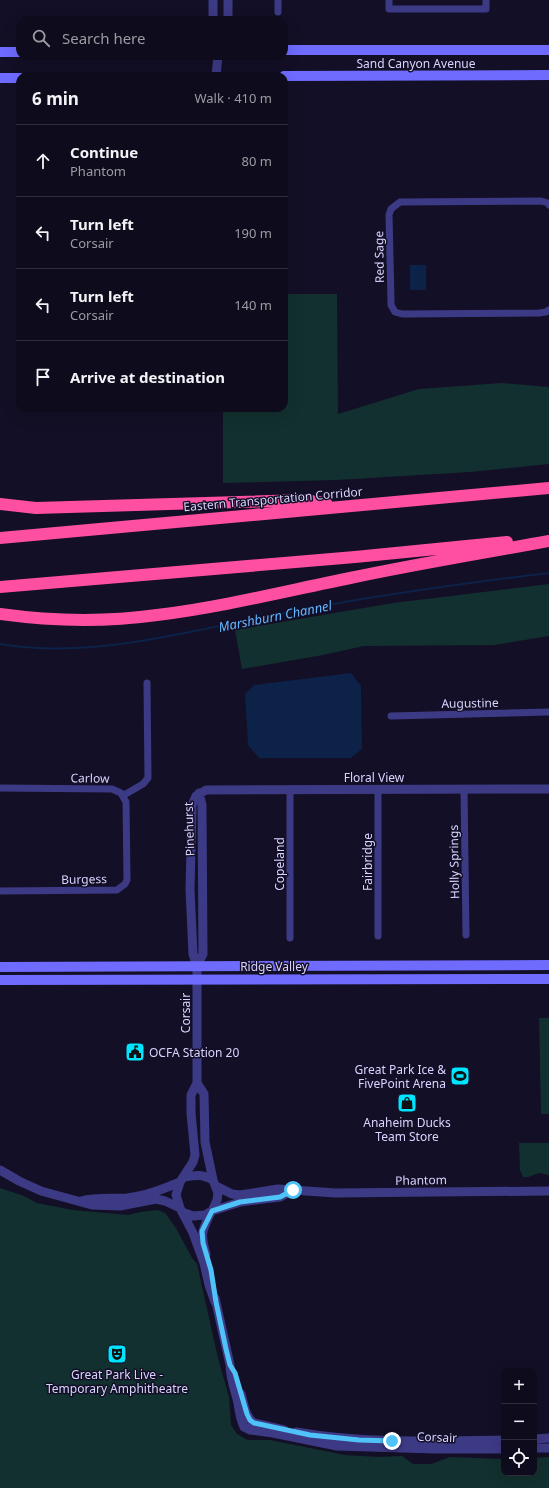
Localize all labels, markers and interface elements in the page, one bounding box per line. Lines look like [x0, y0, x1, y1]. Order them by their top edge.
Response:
search box [16, 16, 288, 60]
icon: search [30, 27, 52, 49]
text: Search here [62, 28, 145, 48]
street label: Sand Canyon Avenue [356, 55, 476, 72]
text: 6 min [32, 87, 79, 110]
text: Walk · 410 m [194, 89, 272, 107]
text: Continue [70, 142, 138, 162]
icon: ahead [32, 150, 54, 172]
text: 80 m [242, 152, 272, 170]
text: Phantom [70, 162, 126, 180]
text: Turn left [70, 214, 134, 234]
icon: left [32, 222, 54, 244]
text: 190 m [234, 224, 272, 242]
street label: Red Sage [370, 231, 388, 283]
text: Corsair [70, 234, 114, 252]
text: Turn left [70, 286, 134, 306]
icon: left [32, 294, 54, 316]
text: 140 m [234, 296, 272, 314]
text: Corsair [70, 306, 114, 324]
icon: arrive [32, 366, 54, 388]
text: Arrive at destination [70, 367, 225, 387]
street label: Eastern Transportation Corridor [183, 483, 363, 515]
water label: Marshburn Channel [217, 596, 334, 636]
street label: Augustine [441, 694, 499, 712]
street label: Carlow [70, 769, 110, 787]
street label: Floral View [344, 769, 405, 786]
street label: Pinehurst [180, 801, 198, 856]
street label: Holly Springs [445, 825, 463, 899]
street label: Fairbridge [359, 833, 376, 891]
street label: Copeland [271, 837, 288, 891]
street label: Burgess [61, 870, 107, 888]
street label: Ridge Valley [240, 958, 309, 975]
street label: Corsair [177, 993, 194, 1033]
public building icon: OCFA Station 20 [124, 1041, 146, 1063]
place label: OCFA Station 20 [149, 1044, 239, 1061]
place label: Great Park Ice & FivePoint Arena [355, 1061, 446, 1092]
sports icon: Great Park Ice & FivePoint Arena [449, 1065, 471, 1087]
shop icon: Anaheim Ducks Team Store [396, 1092, 418, 1114]
place label: Anaheim Ducks Team Store [363, 1114, 451, 1145]
street label: Phantom [395, 1171, 447, 1189]
route start [284, 1181, 302, 1199]
theatre icon: Great Park Live - Temporary Amphitheatre [106, 1343, 128, 1365]
place label: Great Park Live - Temporary Amphitheatre [46, 1366, 188, 1397]
map controls [501, 1368, 537, 1476]
button: + [501, 1368, 537, 1404]
button: − [501, 1404, 537, 1440]
street label: Corsair [417, 1428, 457, 1446]
route end [383, 1432, 401, 1450]
button: locate [501, 1440, 537, 1476]

